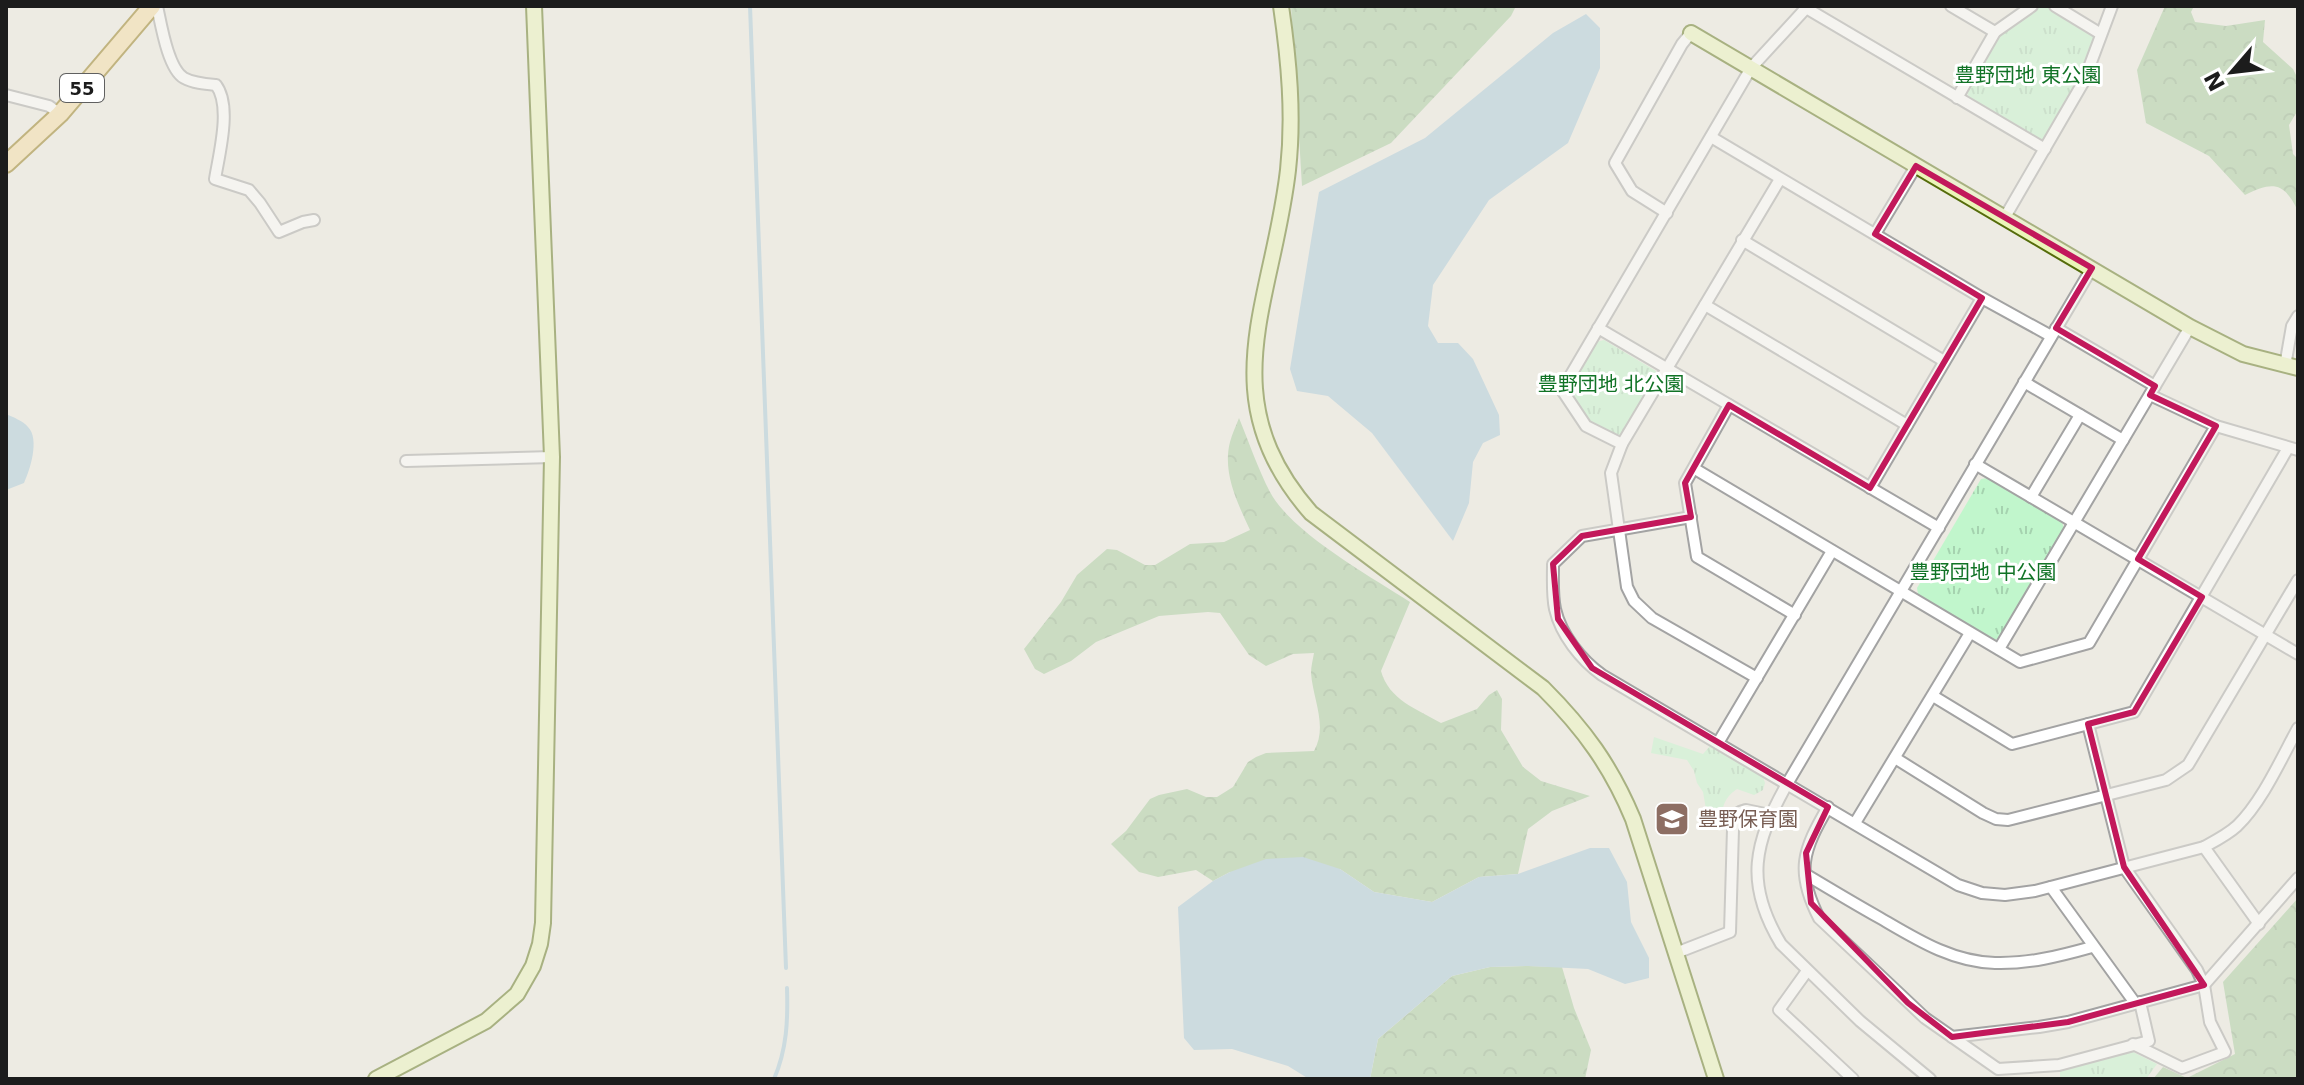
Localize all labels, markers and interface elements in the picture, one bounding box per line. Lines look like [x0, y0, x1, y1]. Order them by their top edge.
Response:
north arrow [2192, 32, 2272, 112]
park label: 豊野団地 東公園 [1955, 63, 2101, 87]
text: N [2199, 67, 2230, 95]
road number: 55 [60, 74, 104, 102]
park label: 豊野団地 北公園 [1538, 372, 1684, 396]
park label: 豊野団地 中公園 [1910, 560, 2056, 584]
school or university icon: 豊野保育園 [1653, 800, 1691, 838]
place label: 豊野保育園 [1698, 807, 1798, 831]

